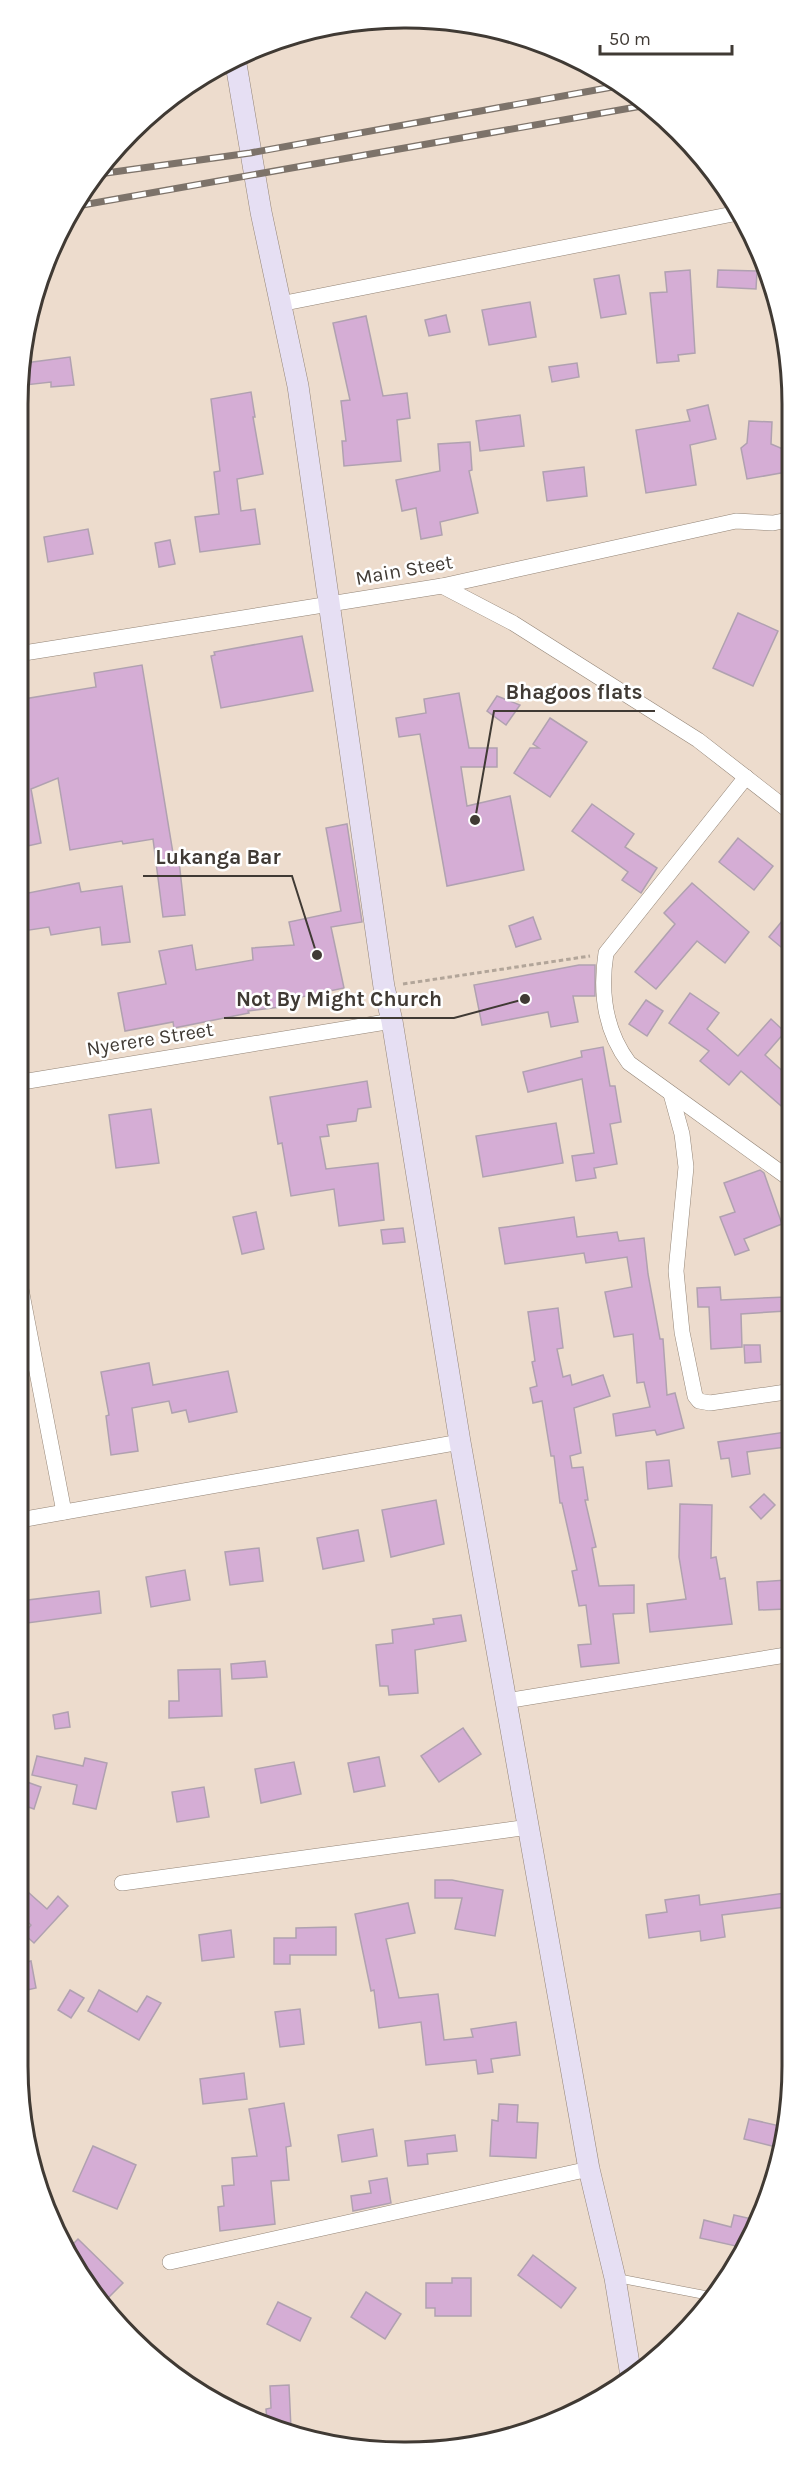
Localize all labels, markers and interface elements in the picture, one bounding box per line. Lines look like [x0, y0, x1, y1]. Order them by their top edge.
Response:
scale bar [600, 18, 732, 56]
text: 50 m [609, 28, 651, 50]
street label: Main Steet [354, 550, 455, 590]
callout: Bhagoos flats [494, 672, 655, 711]
text: Bhagoos flats [505, 680, 643, 704]
callout: Lukanga Bar [143, 837, 292, 876]
text: Lukanga Bar [155, 845, 281, 869]
callout: Not By Might Church [224, 979, 454, 1018]
text: Not By Might Church [236, 987, 442, 1011]
street label: Nyerere Street [85, 1018, 215, 1060]

